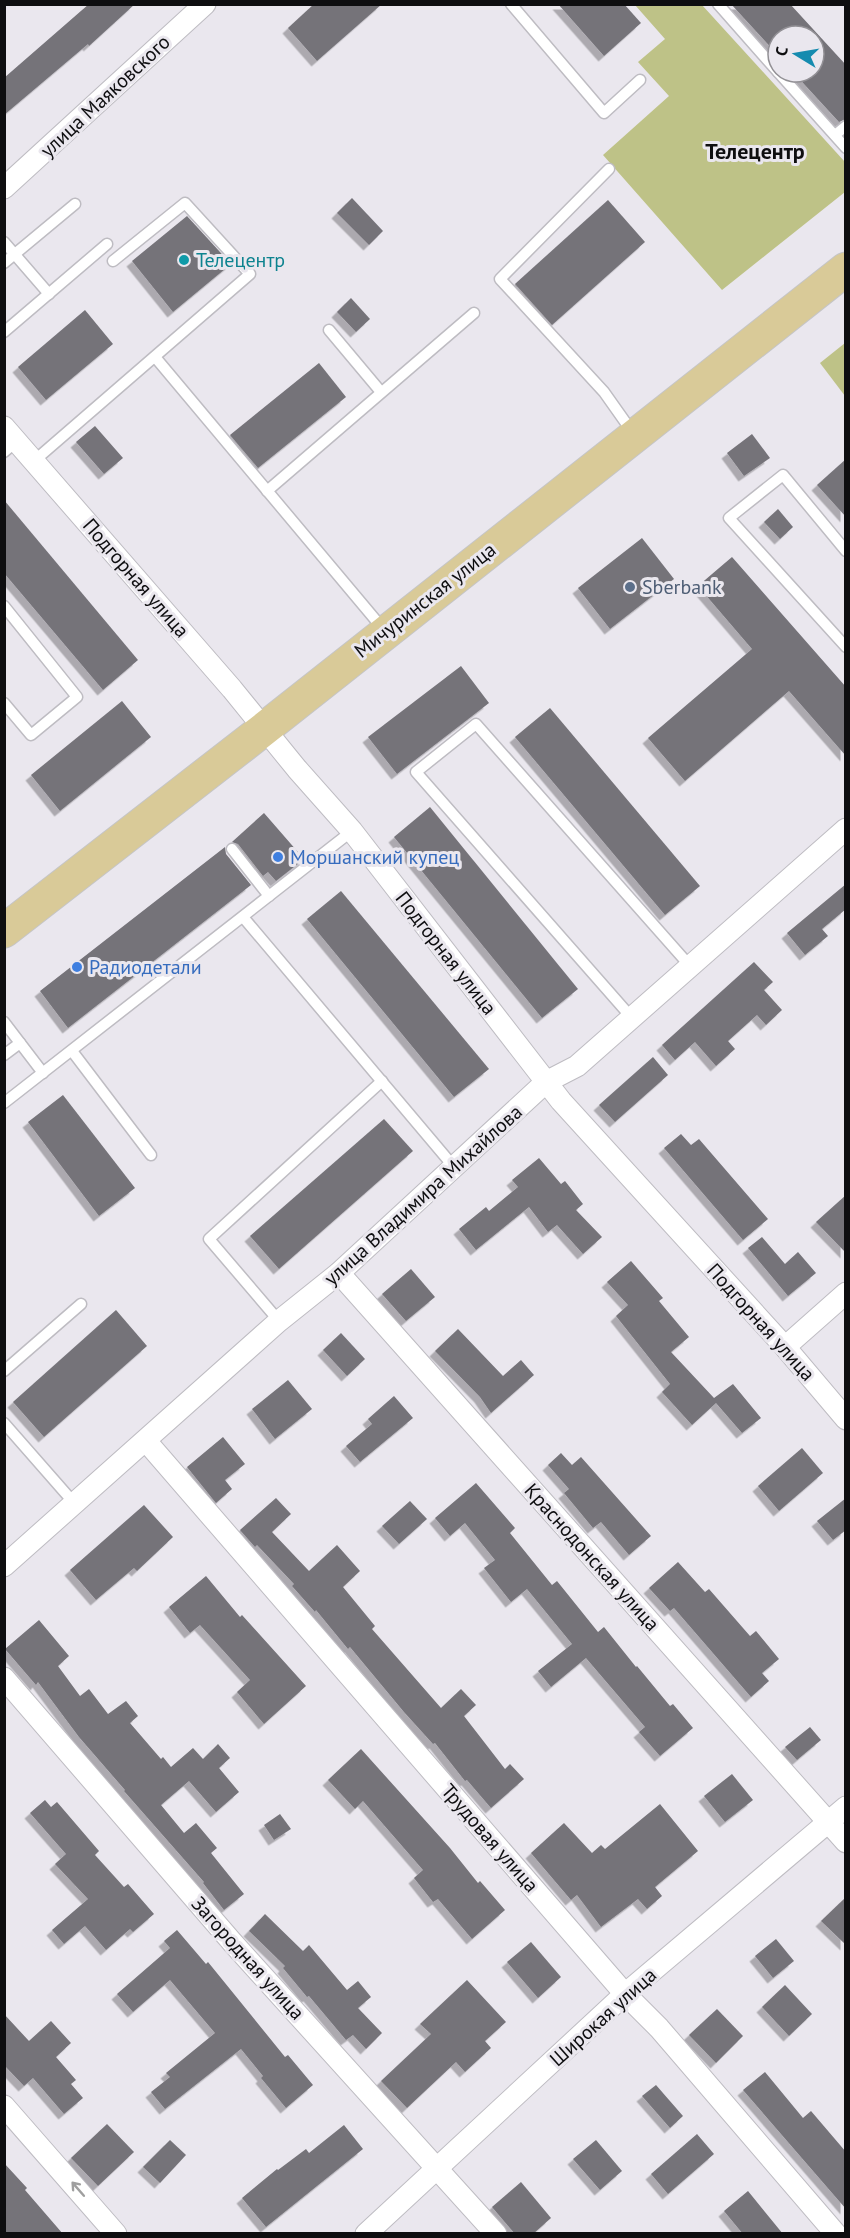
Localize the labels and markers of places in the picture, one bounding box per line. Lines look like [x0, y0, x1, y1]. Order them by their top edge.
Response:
place label: Телецентр [196, 247, 285, 273]
marker: Телецентр [177, 253, 191, 267]
place label: Sberbank [642, 574, 722, 600]
marker: Sberbank [623, 580, 637, 594]
place label: Моршанский купец [290, 844, 459, 870]
marker: Моршанский купец [271, 850, 285, 864]
place label: Радиодетали [89, 954, 202, 980]
marker: Радиодетали [70, 960, 84, 974]

